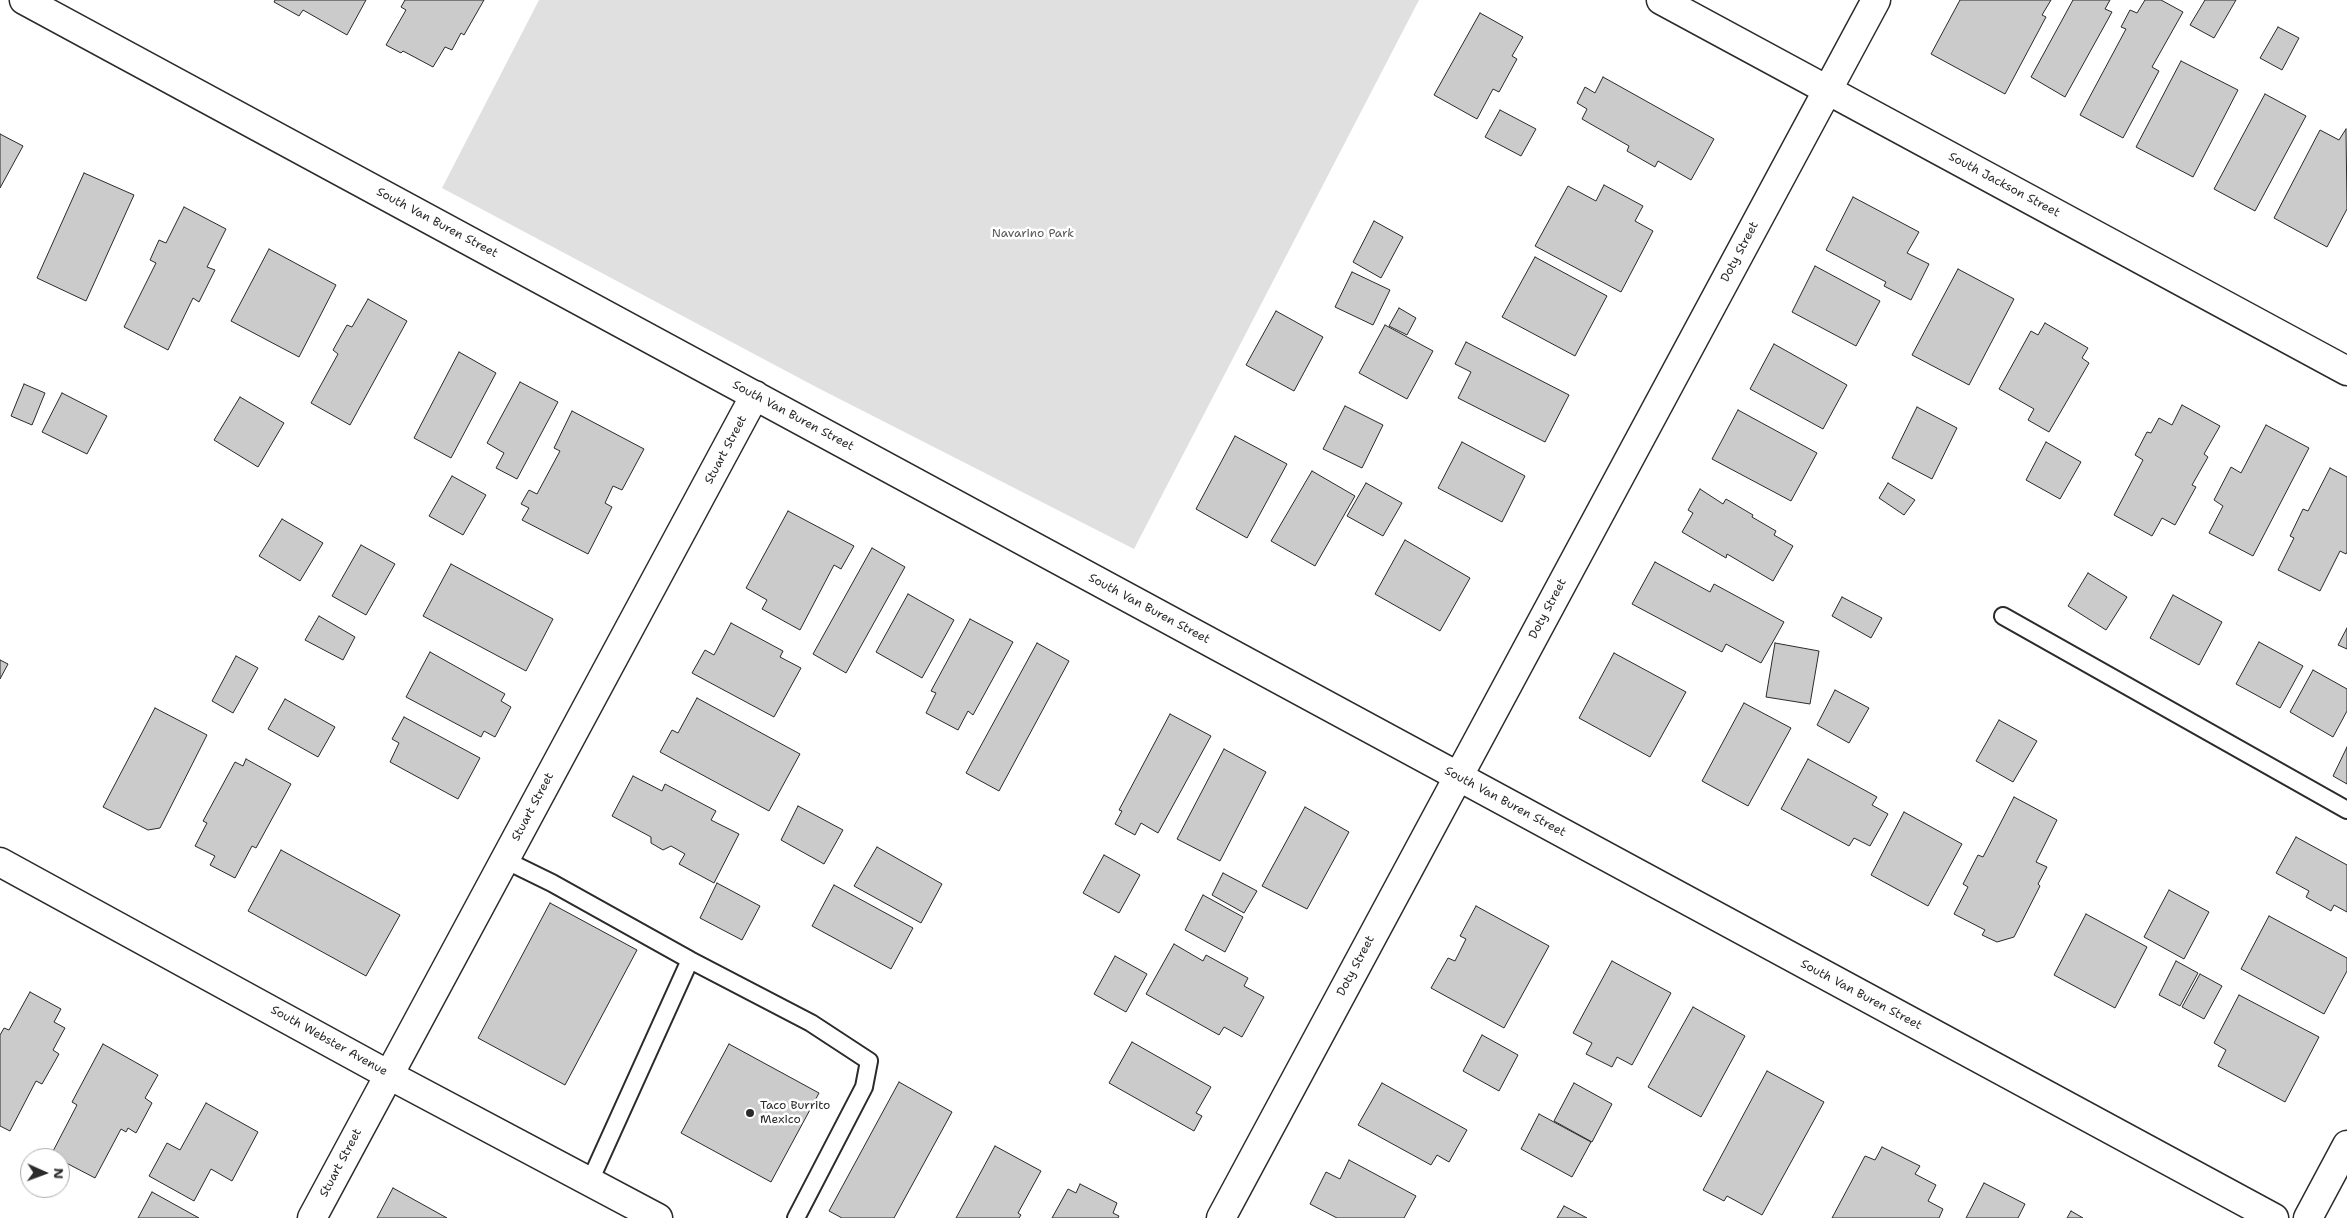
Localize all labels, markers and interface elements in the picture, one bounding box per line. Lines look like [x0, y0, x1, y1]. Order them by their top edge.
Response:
street label: South Jackson Street [1946, 150, 2062, 220]
street label: South Van Buren Street [374, 185, 500, 261]
street label: Doty Street [1718, 219, 1762, 285]
park label: Navarino Park [992, 227, 1074, 241]
street label: South Van Buren Street [730, 378, 856, 454]
street label: Stuart Street [702, 413, 750, 487]
street label: South Van Buren Street [1086, 571, 1212, 647]
street label: Doty Street [1526, 576, 1570, 642]
street label: South Van Buren Street [1442, 764, 1568, 840]
street label: Stuart Street [509, 770, 557, 844]
street label: Doty Street [1334, 933, 1378, 999]
street label: South Van Buren Street [1798, 957, 1924, 1033]
street label: South Webster Avenue [268, 1003, 390, 1079]
place label: Taco Burrito Mexico [760, 1099, 830, 1127]
marker: Taco Burrito Mexico [744, 1107, 756, 1119]
street label: Stuart Street [317, 1126, 365, 1200]
north arrow [20, 1148, 70, 1198]
text: N [50, 1168, 68, 1179]

